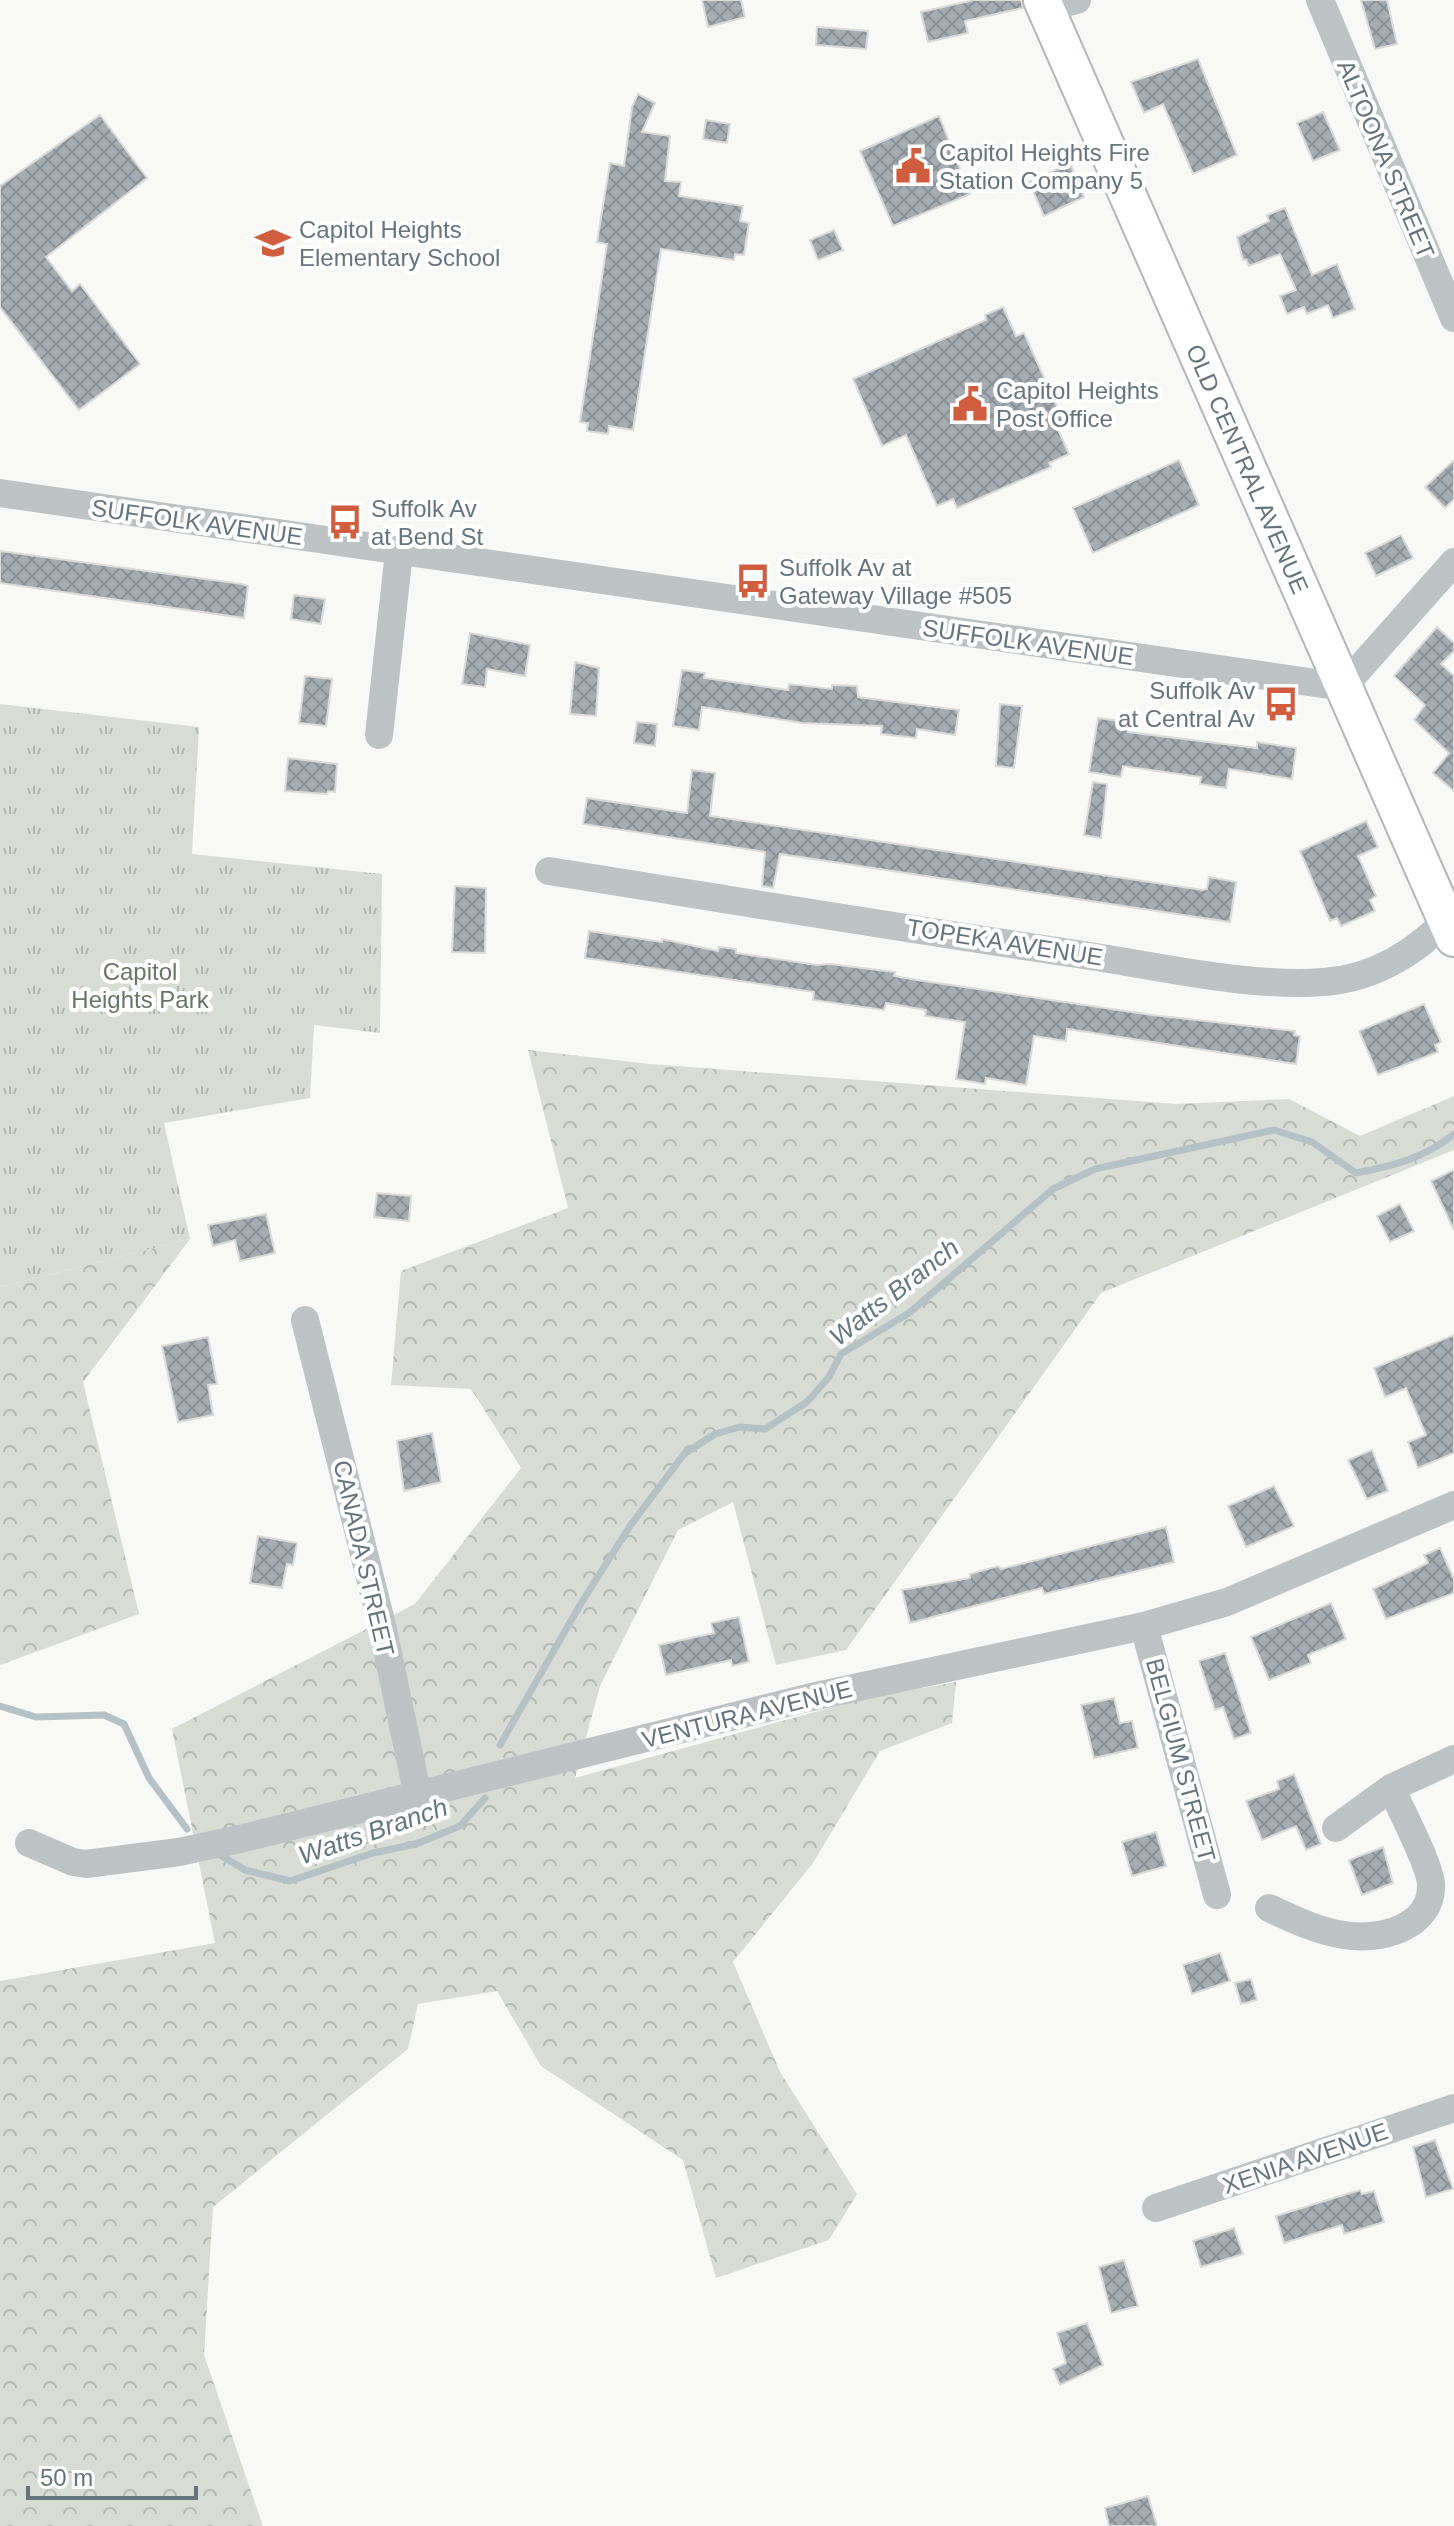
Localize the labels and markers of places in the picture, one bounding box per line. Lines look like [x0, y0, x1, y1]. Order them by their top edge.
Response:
place label: Capitol Heights Fire Station Company 5 [939, 139, 1150, 194]
public building icon: Capitol Heights Fire Station Company 5 [894, 147, 932, 185]
place label: Capitol Heights Elementary School [299, 216, 500, 271]
school or university icon: Capitol Heights Elementary School [254, 224, 292, 262]
place label: Capitol Heights Post Office [996, 377, 1159, 432]
public building icon: Capitol Heights Post Office [951, 385, 989, 423]
place label: Suffolk Av at Bend St [371, 495, 483, 550]
bus stop icon: Suffolk Av at Bend St [326, 503, 364, 541]
place label: Suffolk Av at Gateway Village #505 [779, 554, 1012, 609]
bus stop icon: Suffolk Av at Gateway Village #505 [734, 562, 772, 600]
place label: Suffolk Av at Central Av [1118, 677, 1255, 732]
bus stop icon: Suffolk Av at Central Av [1262, 685, 1300, 723]

